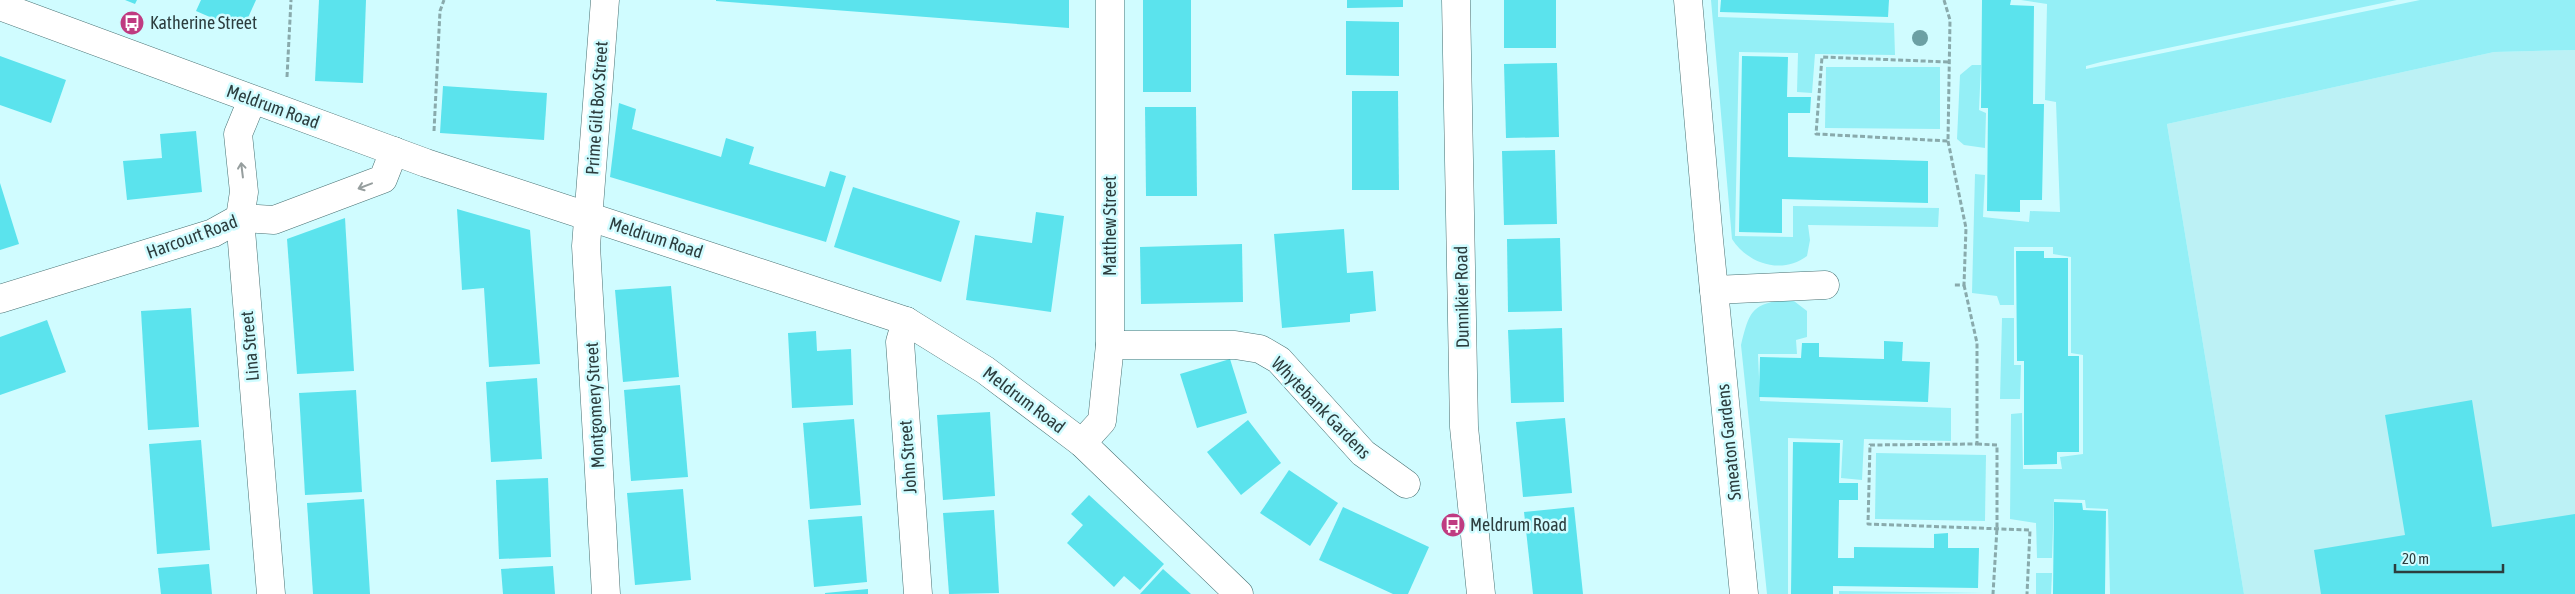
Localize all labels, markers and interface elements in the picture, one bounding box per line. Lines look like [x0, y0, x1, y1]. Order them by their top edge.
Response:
bus stop icon: Katherine Street [119, 10, 145, 36]
place label: Katherine Street [150, 12, 257, 33]
street label: Prime Gilt Box Street [581, 40, 612, 176]
street label: Meldrum Road [224, 80, 322, 133]
one-way arrow [237, 162, 247, 178]
street label: Matthew Street [1099, 176, 1120, 276]
one-way arrow [358, 181, 373, 191]
street label: Harcourt Road [144, 210, 240, 263]
street label: Meldrum Road [607, 213, 706, 263]
street label: Dunnikier Road [1450, 246, 1473, 348]
street label: Lina Street [236, 310, 263, 382]
street label: Montgomery Street [581, 342, 608, 469]
street label: Whytebank Gardens [1267, 352, 1375, 463]
street label: Meldrum Road [979, 362, 1069, 437]
street label: Smeaton Gardens [1712, 383, 1745, 501]
street label: John Street [894, 420, 921, 494]
bus stop icon: Meldrum Road [1440, 512, 1466, 538]
place label: Meldrum Road [1470, 514, 1567, 535]
scale bar [2395, 542, 2502, 574]
text: 20 m [2402, 550, 2429, 567]

